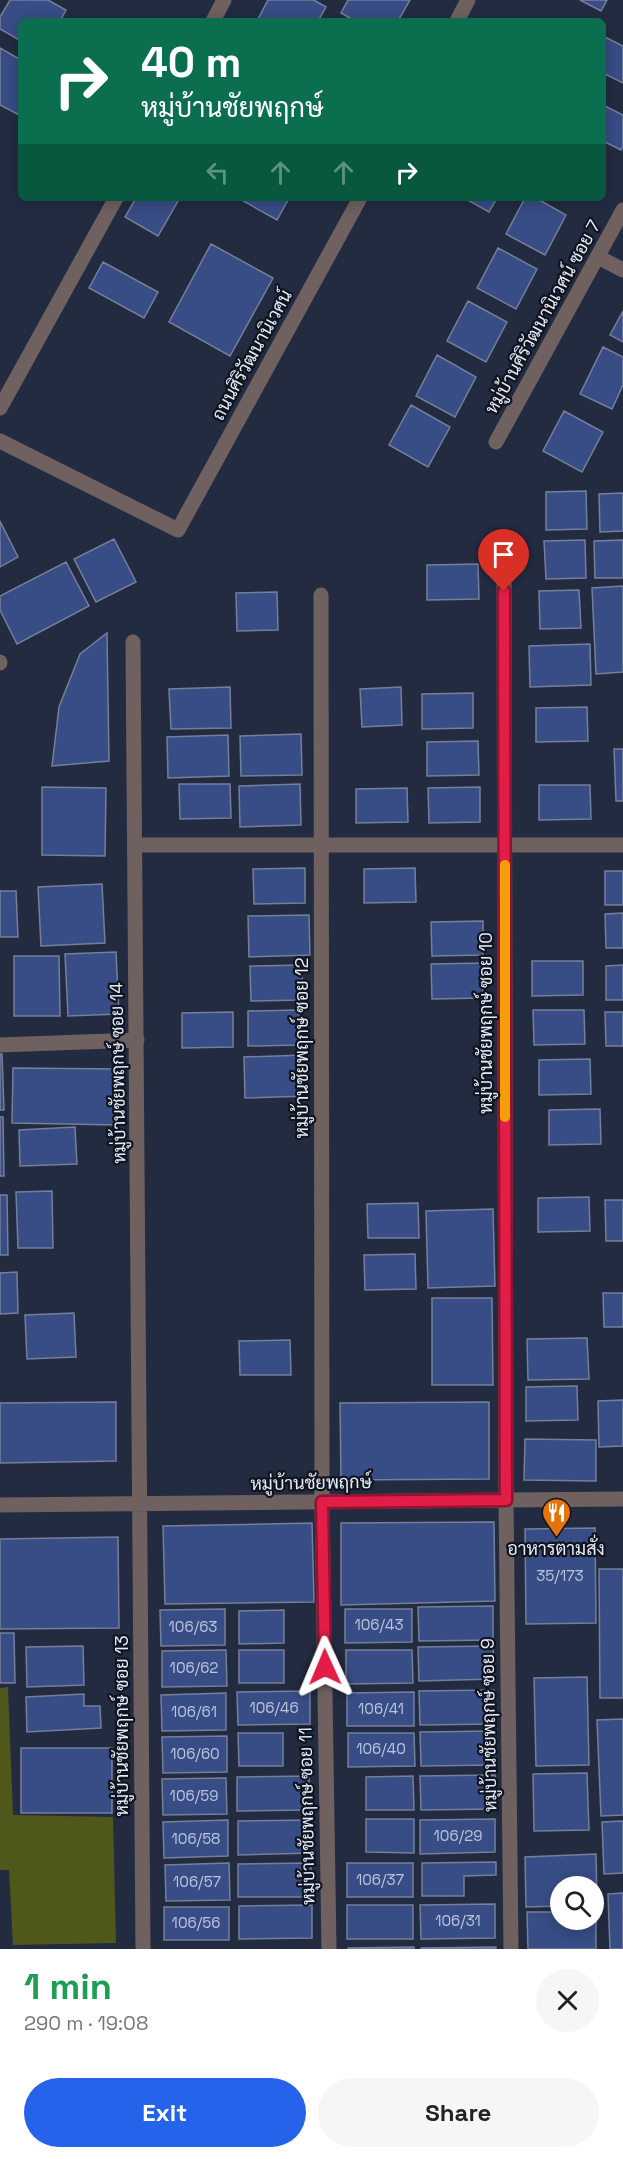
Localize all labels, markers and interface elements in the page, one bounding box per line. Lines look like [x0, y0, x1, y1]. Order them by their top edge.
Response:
text: 40 m [141, 36, 241, 89]
icon: right [42, 42, 120, 120]
text: หมู่บ้านชัยพฤกษ์ [141, 90, 323, 125]
icon: left [201, 156, 234, 189]
icon: ahead [264, 156, 297, 189]
icon: ahead [327, 156, 360, 189]
icon: right [390, 156, 423, 189]
street label: หมู่บ้านศิริวัฒนานิเวศน์ ซอย 7 [479, 215, 607, 419]
street label: ถนนศิริวัฒนานิเวศน์ [205, 285, 297, 424]
pin [478, 529, 529, 591]
icon: arrive [487, 538, 520, 571]
street label: หมู่บ้านชัยพฤกษ์ ซอย 10 [473, 932, 499, 1114]
street label: หมู่บ้านชัยพฤกษ์ ซอย 12 [289, 957, 315, 1139]
street label: หมู่บ้านชัยพฤกษ์ ซอย 14 [103, 982, 133, 1164]
street label: หมู่บ้านชัยพฤกษ์ [250, 1469, 373, 1497]
restaurant icon: อาหารตามสั่ง [540, 1496, 572, 1538]
place label: อาหารตามสั่ง [507, 1534, 605, 1560]
house number: 35/173 [536, 1566, 584, 1585]
house number: 106/43 [354, 1615, 404, 1634]
house number: 106/63 [169, 1617, 217, 1636]
street label: หมู่บ้านชัยพฤกษ์ ซอย 13 [109, 1635, 135, 1817]
position arrow [293, 1635, 357, 1699]
street label: หมู่บ้านชัยพฤกษ์ ซอย 9 [474, 1638, 504, 1812]
house number: 106/62 [170, 1658, 218, 1677]
house number: 106/46 [249, 1698, 299, 1717]
house number: 106/41 [358, 1699, 404, 1718]
house number: 106/61 [171, 1702, 217, 1721]
street label: หมู่บ้านชัยพฤกษ์ ซอย 11 [292, 1727, 322, 1905]
house number: 106/40 [356, 1739, 406, 1758]
house number: 106/60 [170, 1744, 220, 1763]
house number: 106/59 [170, 1786, 218, 1805]
house number: 106/29 [434, 1826, 482, 1845]
house number: 106/58 [172, 1829, 220, 1848]
house number: 106/37 [356, 1870, 404, 1889]
house number: 106/57 [173, 1872, 221, 1891]
map controls [550, 1876, 604, 1930]
button: search [550, 1876, 604, 1930]
house number: 106/31 [435, 1911, 481, 1930]
house number: 106/56 [172, 1913, 220, 1932]
text: 1 min [24, 1964, 112, 2010]
button: close [536, 1969, 599, 2032]
text: 290 m · 19:08 [24, 2010, 148, 2036]
button: Exit [24, 2078, 306, 2147]
button: Share [318, 2078, 599, 2147]

